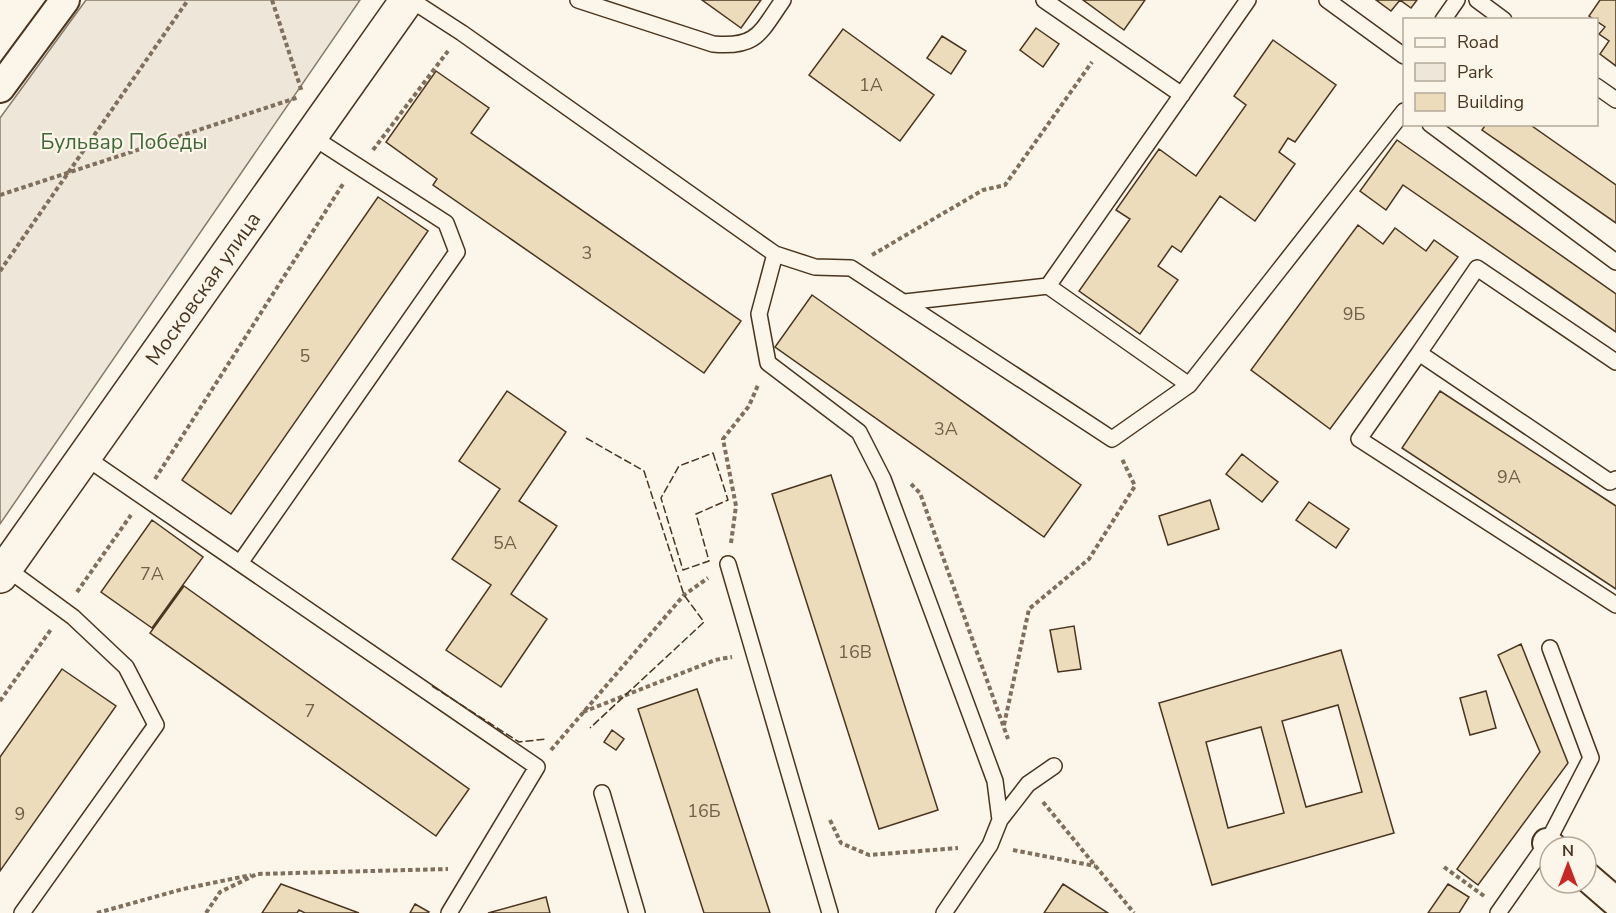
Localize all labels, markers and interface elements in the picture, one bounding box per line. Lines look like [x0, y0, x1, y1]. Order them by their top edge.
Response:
legend [1403, 18, 1598, 126]
text: Road [1457, 30, 1499, 54]
text: Park [1457, 60, 1494, 84]
house number: 1А [859, 73, 883, 97]
text: Building [1457, 90, 1524, 114]
park label: Бульвар Победы [40, 128, 208, 156]
street label: Московская улица [139, 206, 267, 371]
house number: 3 [582, 241, 592, 265]
house number: 9Б [1343, 302, 1365, 326]
house number: 5 [300, 344, 310, 368]
house number: 3А [934, 417, 958, 441]
house number: 9А [1497, 465, 1521, 489]
house number: 5А [493, 531, 517, 555]
house number: 7А [140, 562, 164, 586]
house number: 16В [838, 640, 872, 664]
house number: 7 [305, 699, 315, 723]
house number: 16Б [687, 799, 721, 823]
house number: 9 [15, 802, 25, 826]
north arrow [1538, 835, 1598, 895]
text: N [1562, 840, 1574, 862]

